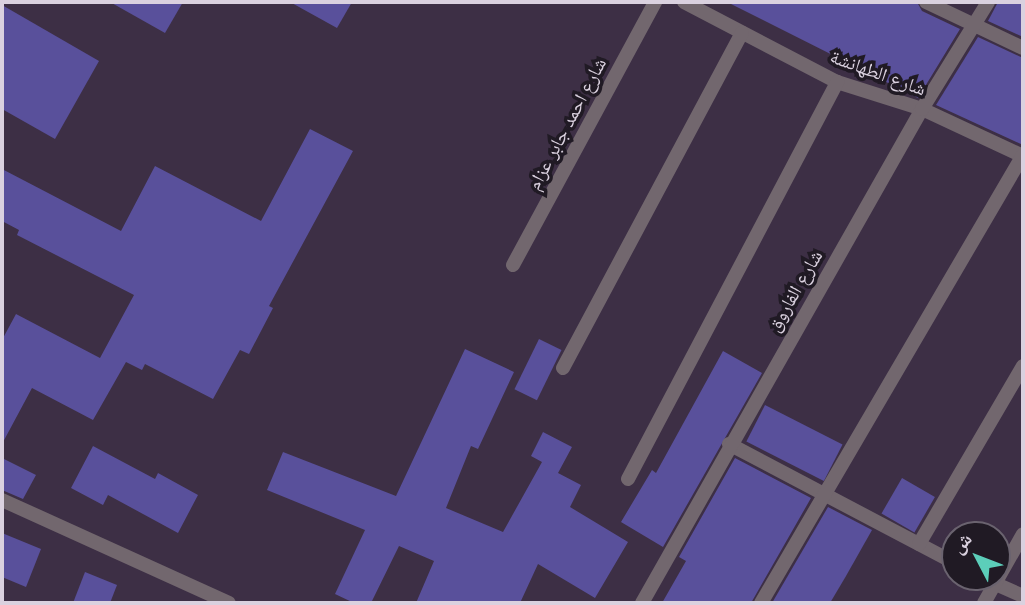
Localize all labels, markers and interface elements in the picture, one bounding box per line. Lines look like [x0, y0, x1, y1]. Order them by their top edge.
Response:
street label: شارع الطهانشة [827, 45, 929, 101]
street label: شارع احمد جابر عزام [523, 54, 611, 194]
street label: شارع الفاروق [762, 246, 828, 336]
north arrow [941, 521, 1011, 591]
text: ش [947, 528, 976, 557]

